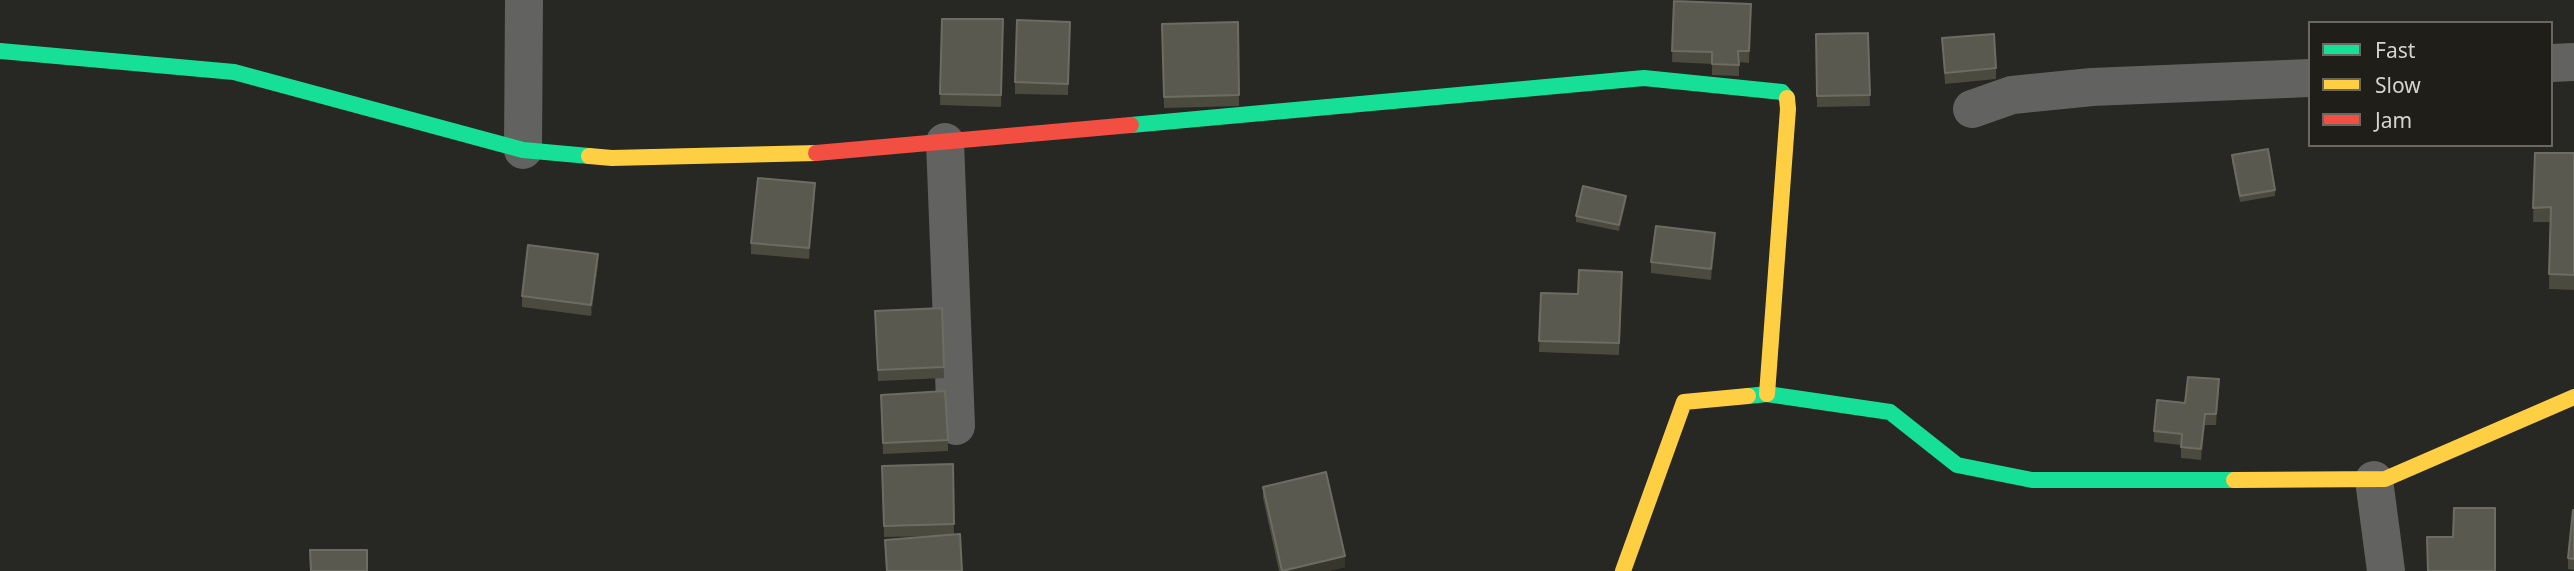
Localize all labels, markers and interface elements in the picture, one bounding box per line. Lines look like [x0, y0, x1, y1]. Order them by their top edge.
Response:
legend [2308, 21, 2553, 147]
text: Fast [2375, 36, 2415, 64]
text: Slow [2375, 71, 2421, 99]
text: Jam [2375, 106, 2412, 134]

